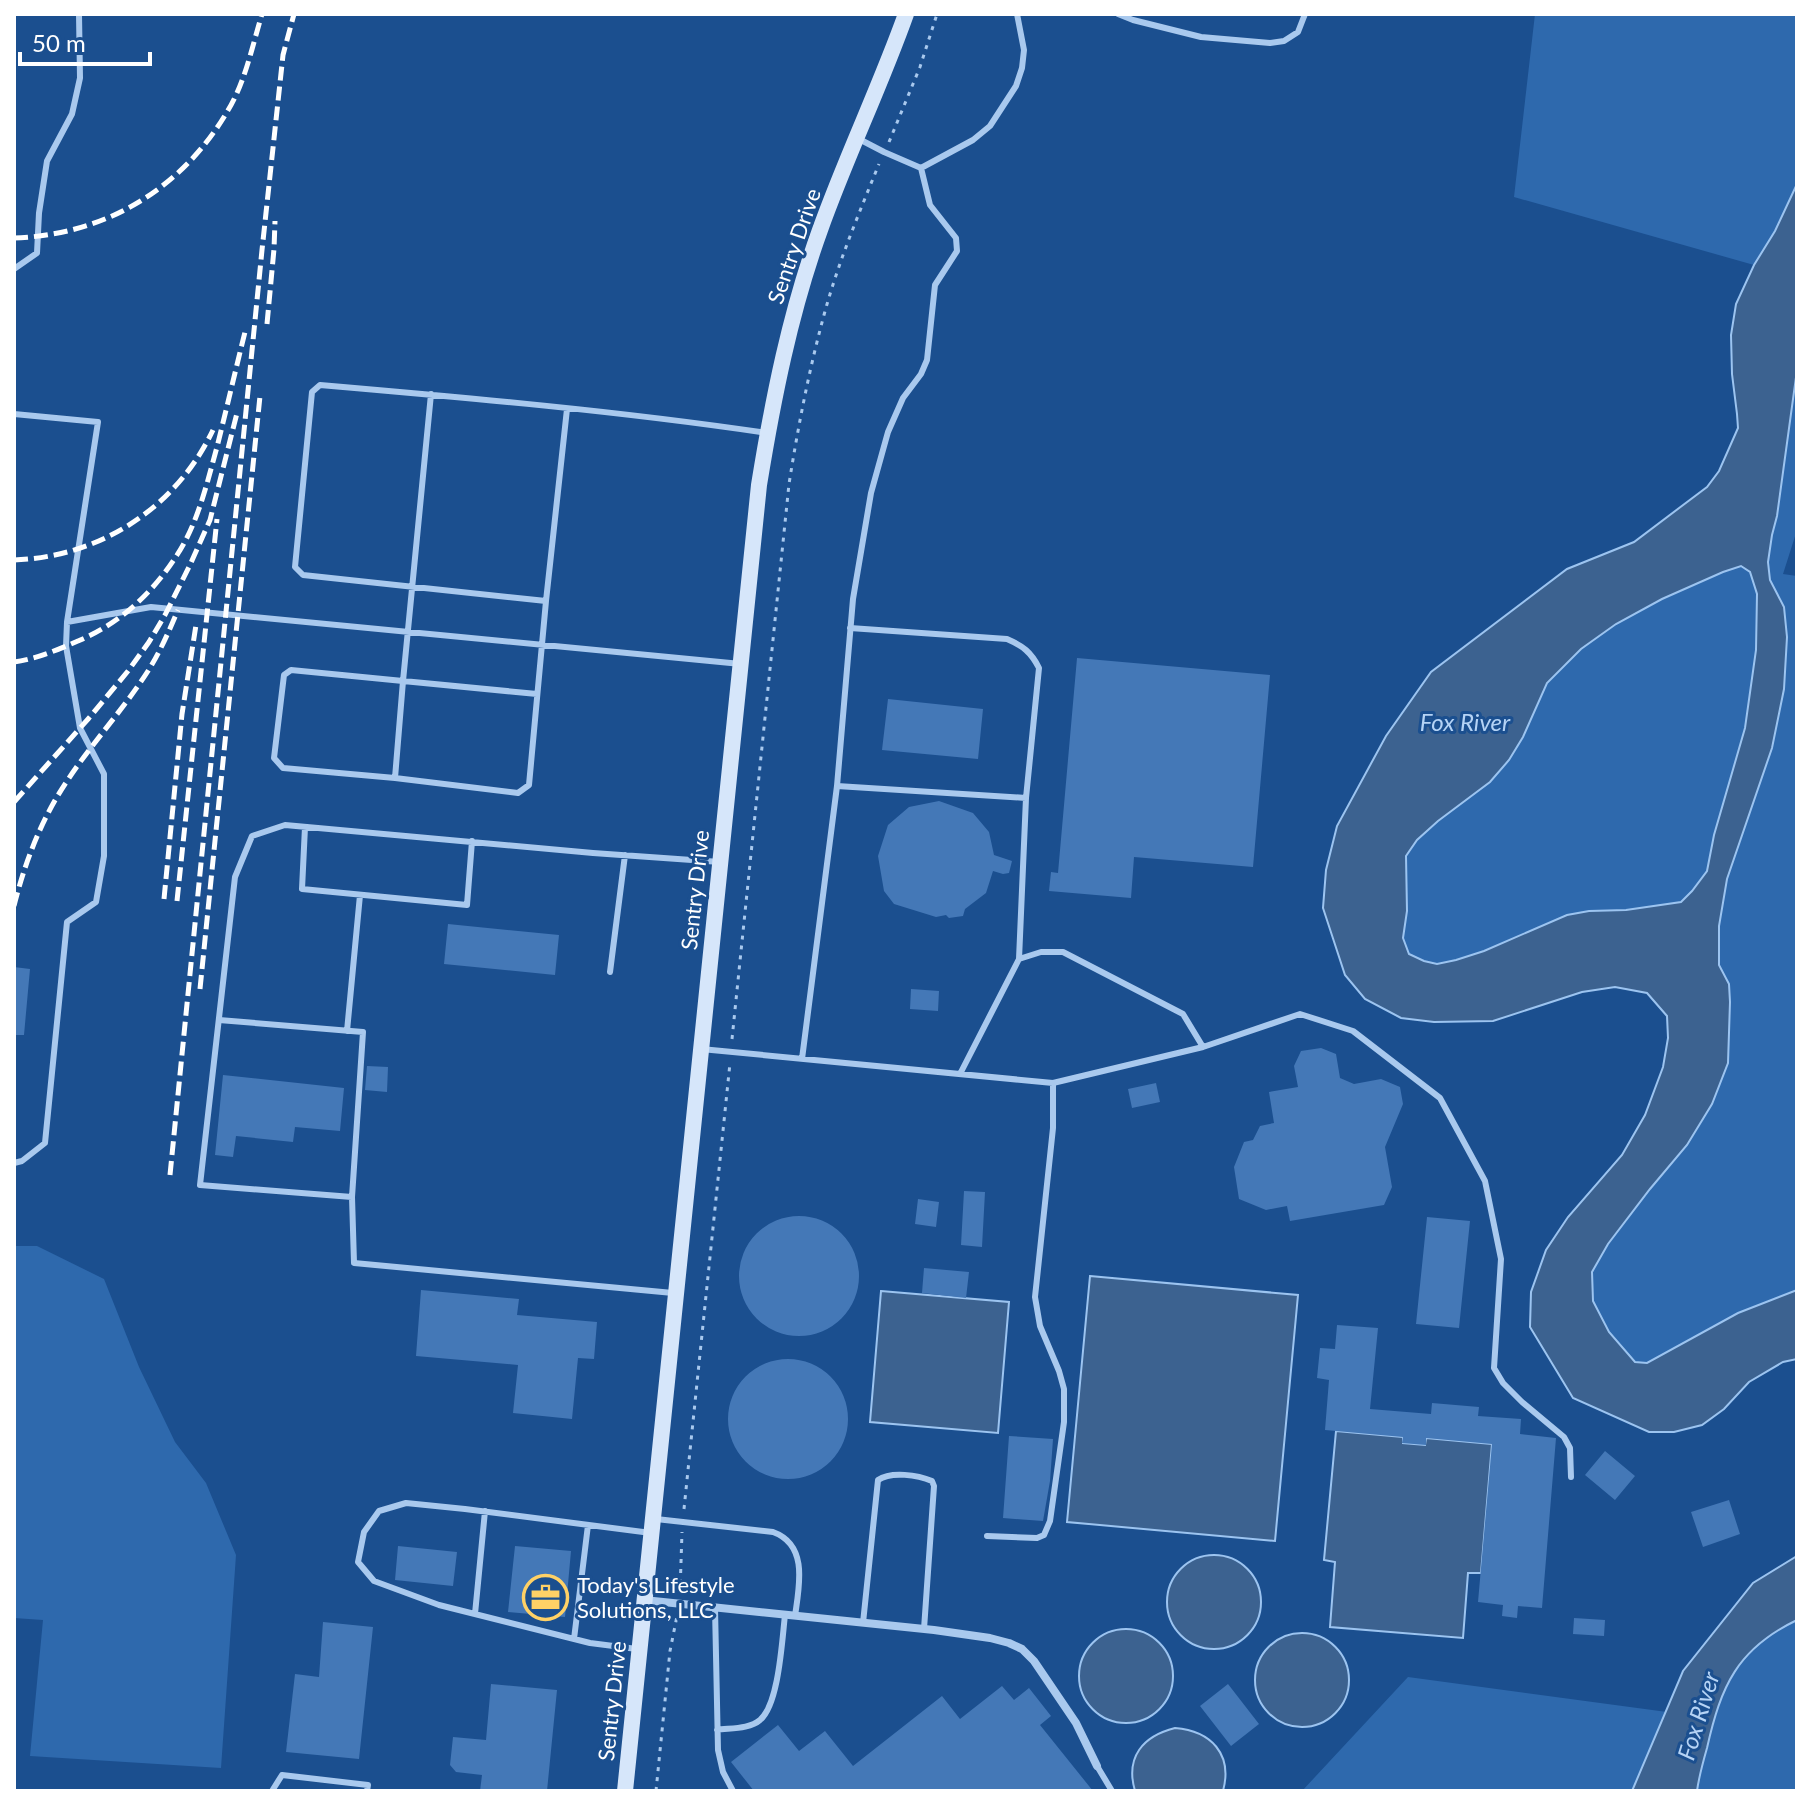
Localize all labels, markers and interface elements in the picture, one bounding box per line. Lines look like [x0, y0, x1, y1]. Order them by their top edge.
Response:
scale bar [20, 16, 150, 66]
text: 50 m [32, 28, 86, 57]
street label: Sentry Drive [761, 185, 826, 307]
water label: Fox River [1420, 707, 1511, 736]
street label: Sentry Drive [675, 829, 714, 951]
place label: Today's Lifestyle Solutions, LLC [577, 1571, 735, 1623]
office icon: Today's Lifestyle Solutions, LLC [522, 1574, 570, 1622]
street label: Sentry Drive [592, 1640, 631, 1762]
water label: Fox River [1670, 1667, 1725, 1763]

